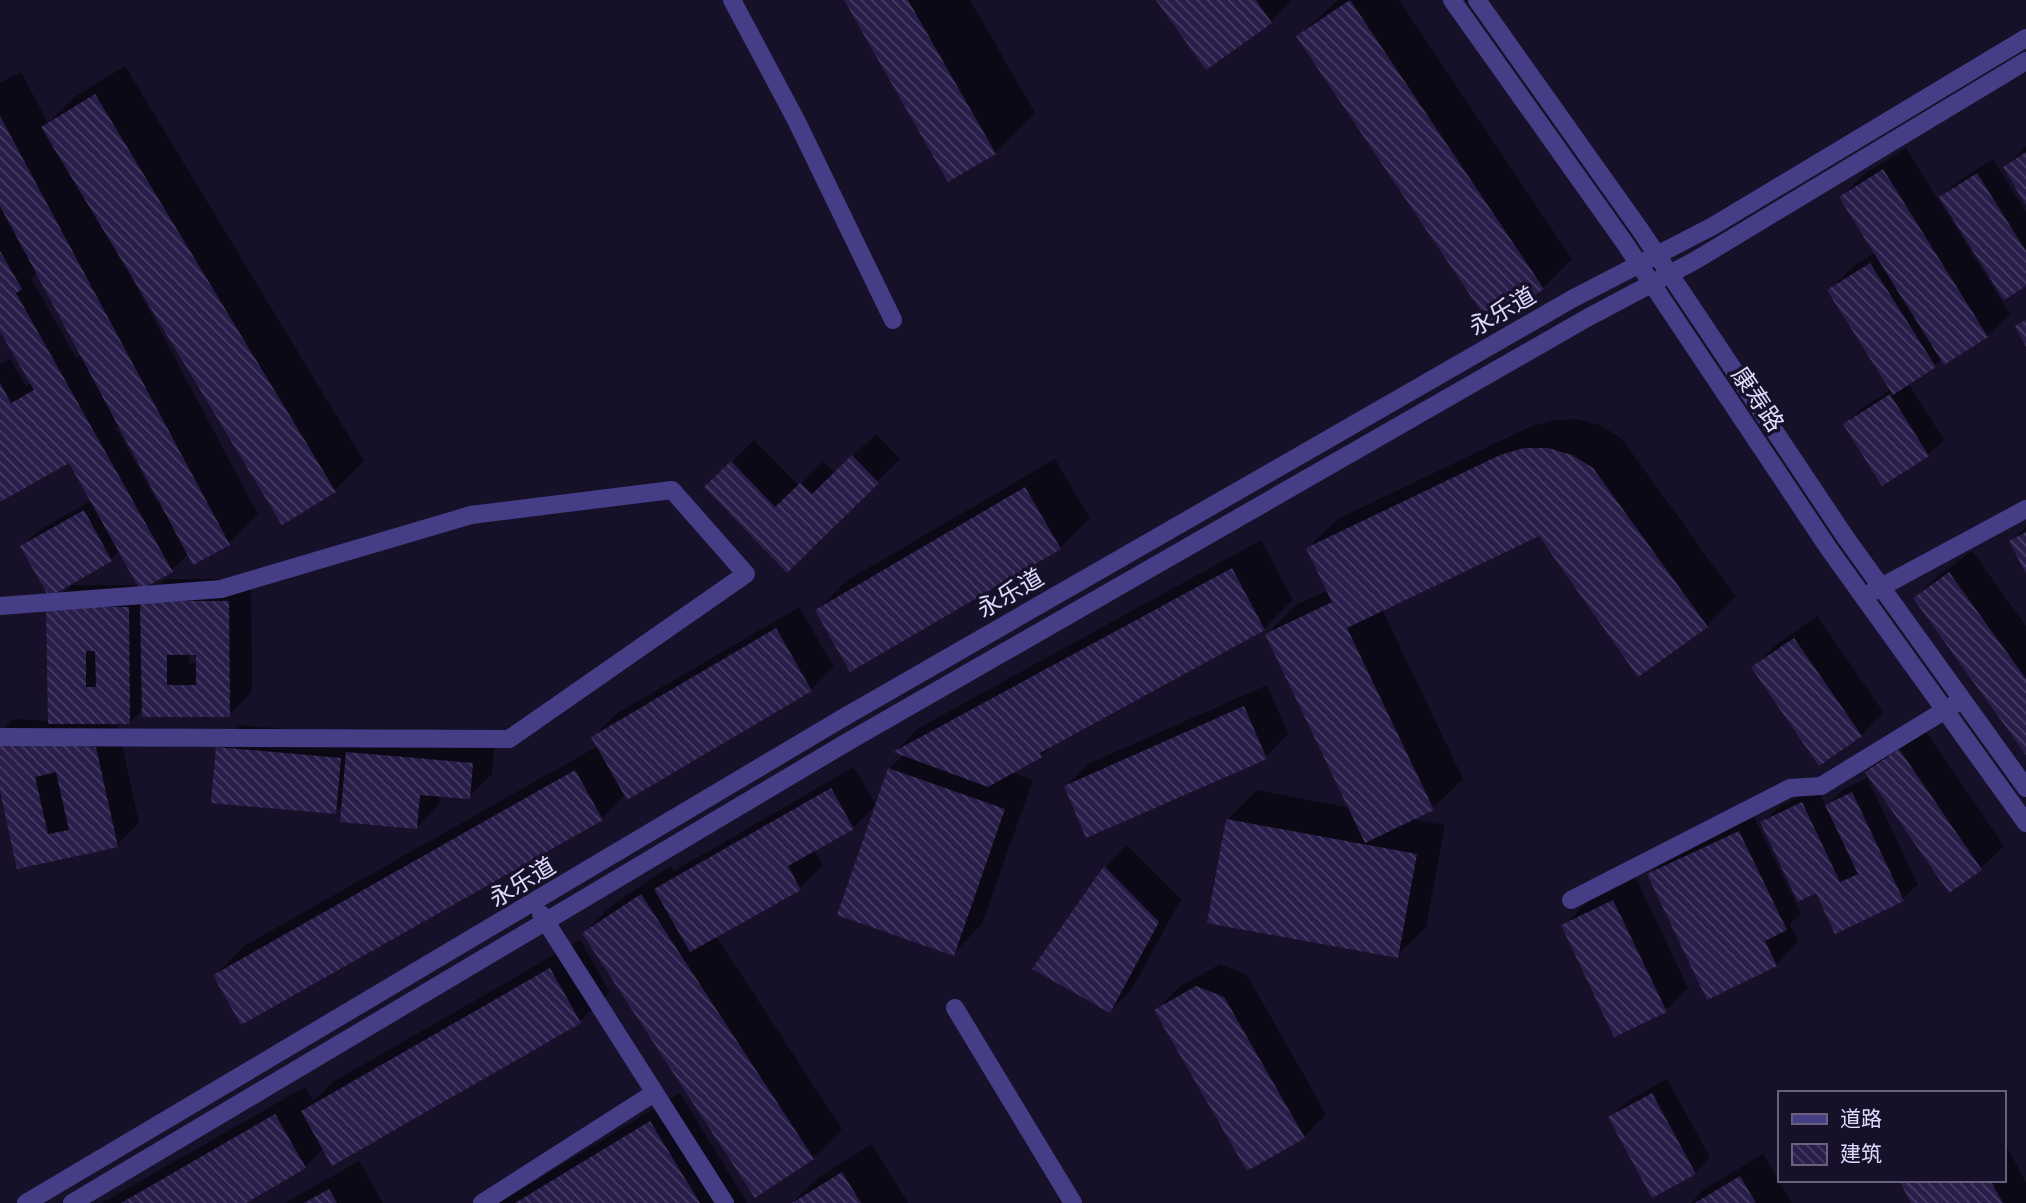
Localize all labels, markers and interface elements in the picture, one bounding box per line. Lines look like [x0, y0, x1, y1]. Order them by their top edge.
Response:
street label: 永乐道 [1463, 280, 1541, 342]
street label: 康寿路 [1725, 360, 1791, 438]
street label: 永乐道 [971, 562, 1049, 624]
street label: 永乐道 [483, 850, 561, 914]
legend [1778, 1091, 2005, 1182]
text: 道路 [1840, 1105, 1882, 1132]
text: 建筑 [1840, 1140, 1882, 1167]

